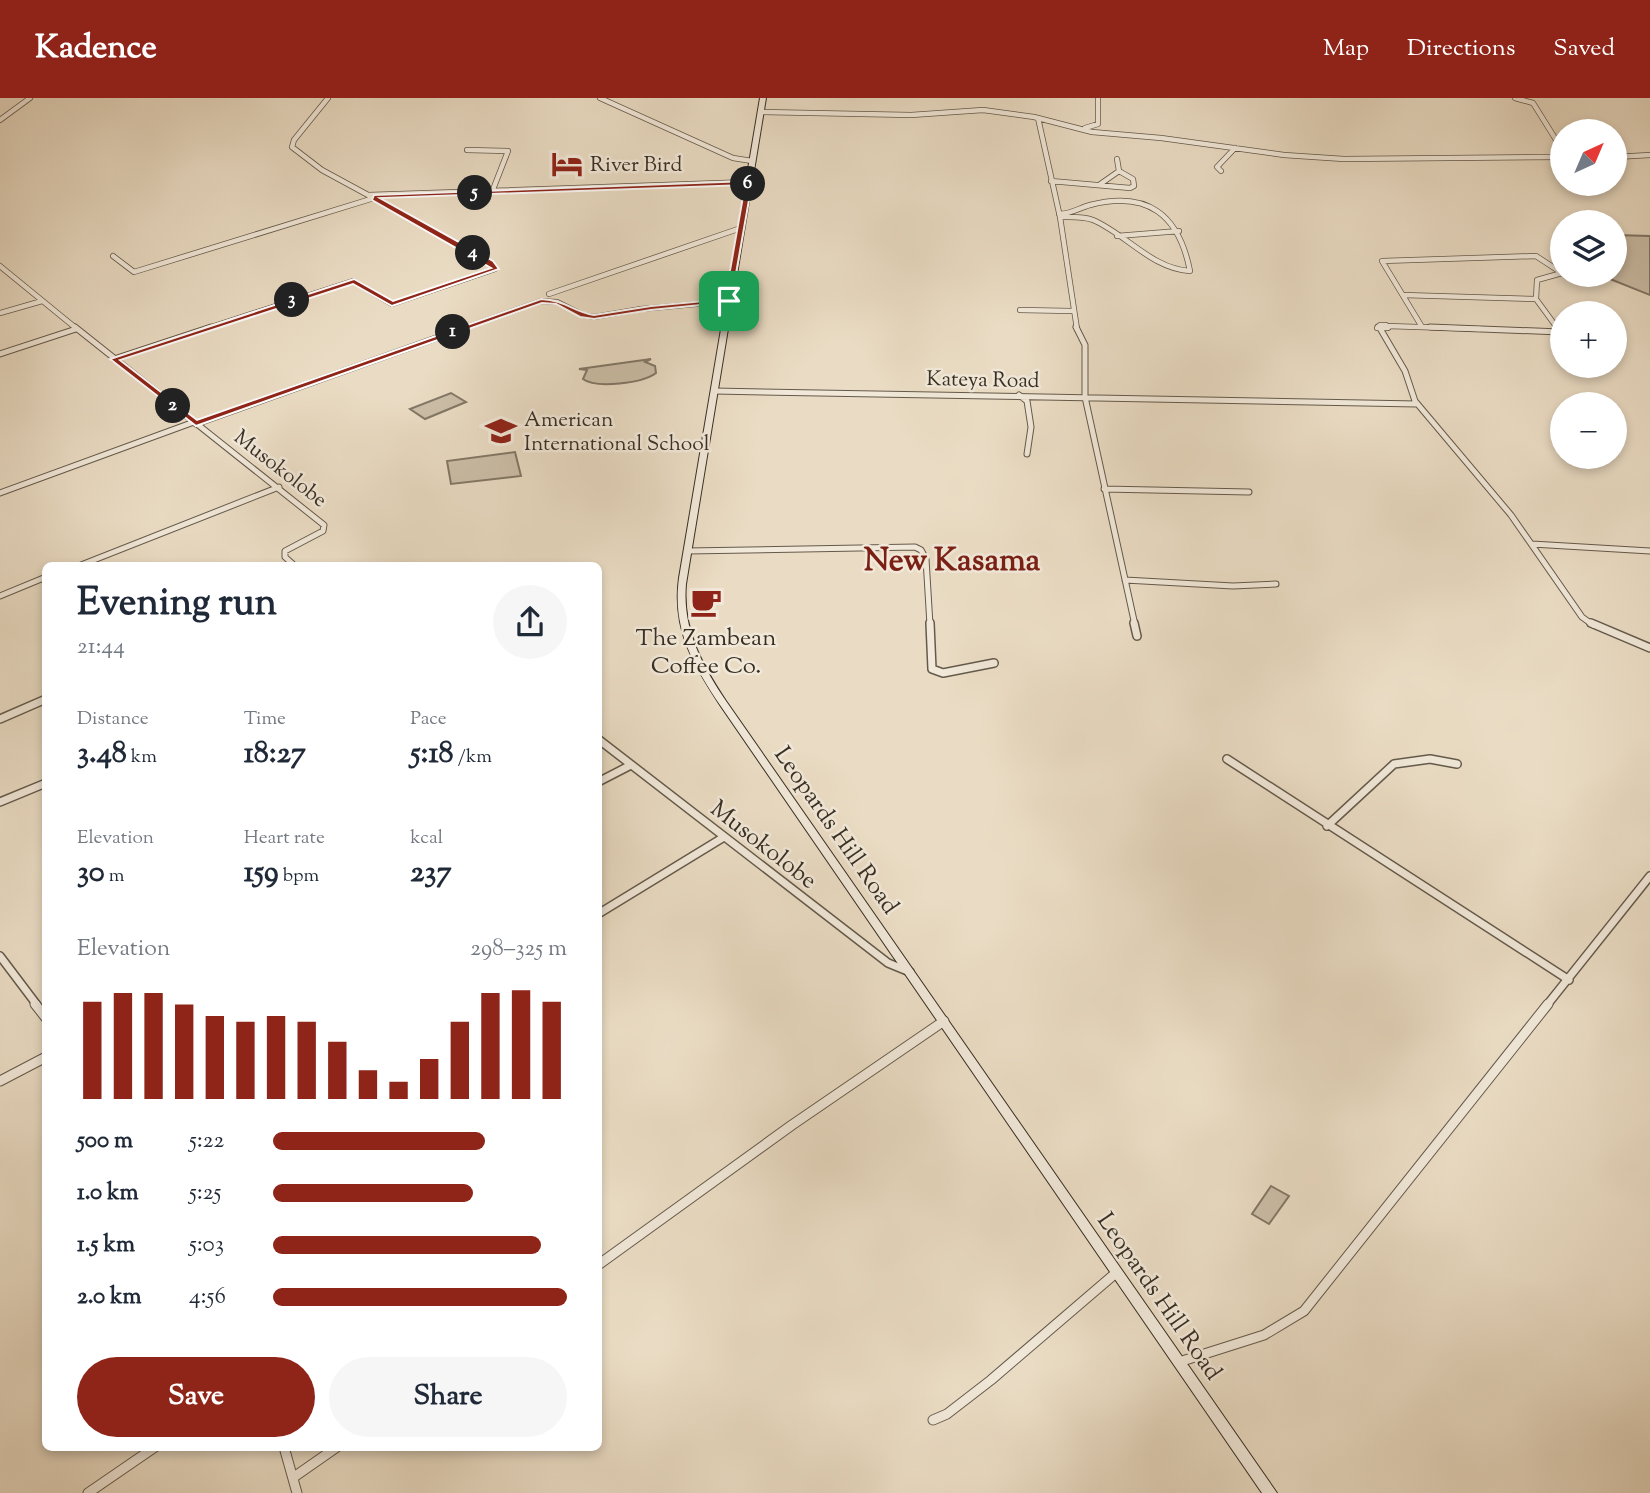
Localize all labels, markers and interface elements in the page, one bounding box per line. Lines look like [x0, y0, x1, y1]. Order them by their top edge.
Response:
text: Kadence [35, 25, 157, 73]
text: Map [1323, 32, 1369, 66]
text: Directions [1407, 32, 1515, 66]
text: Saved [1553, 32, 1615, 66]
north arrow [1550, 119, 1628, 196]
map controls [1550, 119, 1627, 469]
hotel icon: River Bird [550, 147, 584, 181]
place label: River Bird [590, 151, 682, 181]
pin: 6 [730, 166, 766, 202]
text: 6 [743, 170, 752, 197]
pin: 5 [458, 176, 492, 210]
text: 5 [471, 179, 478, 206]
button: layers [1550, 210, 1627, 287]
pin: 4 [456, 236, 490, 270]
text: 4 [468, 239, 477, 266]
pin [699, 271, 759, 331]
pin: 3 [274, 282, 310, 318]
icon: arrive [710, 282, 748, 320]
text: 3 [288, 286, 295, 313]
button: + [1550, 301, 1627, 378]
pin: 1 [435, 314, 470, 350]
text: 1 [449, 318, 456, 345]
street label: Kateya Road [926, 365, 1040, 397]
pin: 2 [156, 388, 190, 424]
text: 2 [168, 392, 177, 419]
button: − [1550, 392, 1627, 469]
place label: American International School [524, 406, 710, 460]
school or university icon: American International School [484, 414, 518, 448]
street label: Musokolobe [227, 423, 333, 516]
district label: New Kasama [864, 539, 1041, 585]
text: Evening run [77, 578, 277, 632]
button: share [493, 585, 567, 659]
cafe icon: The Zambean Coffee Co. [689, 585, 723, 619]
place label: The Zambean Coffee Co. [636, 622, 776, 684]
text: 21:44 [77, 631, 125, 664]
text: Distance [77, 706, 149, 733]
text: Time [244, 706, 286, 733]
text: Pace [410, 706, 447, 733]
text: 3.48 [77, 733, 127, 776]
text: 18:27 [244, 733, 306, 776]
text: 5:18 [410, 733, 454, 776]
street label: Leopards Hill Road [765, 740, 906, 922]
text: km [127, 744, 157, 771]
text: /km [454, 744, 492, 771]
street label: Musokolobe [702, 793, 823, 898]
text: Elevation [77, 825, 154, 852]
text: Heart rate [244, 825, 325, 852]
text: kcal [410, 825, 443, 852]
text: 30 [77, 852, 105, 895]
text: 159 [244, 852, 279, 895]
text: 237 [410, 852, 452, 895]
text: m [105, 863, 125, 890]
text: bpm [279, 863, 319, 890]
text: Elevation [77, 933, 170, 966]
text: 298–325 m [470, 933, 567, 966]
text: 500 m [77, 1125, 133, 1158]
text: 5:22 [189, 1125, 224, 1158]
text: 1.0 km [77, 1177, 139, 1210]
text: 5:25 [189, 1177, 221, 1210]
street label: Leopards Hill Road [1088, 1206, 1229, 1388]
text: 1.5 km [77, 1229, 135, 1262]
text: 5:03 [189, 1229, 224, 1262]
text: 2.0 km [77, 1281, 142, 1314]
text: 4:56 [189, 1281, 226, 1314]
button: Save [77, 1357, 315, 1437]
button: Share [329, 1357, 567, 1437]

